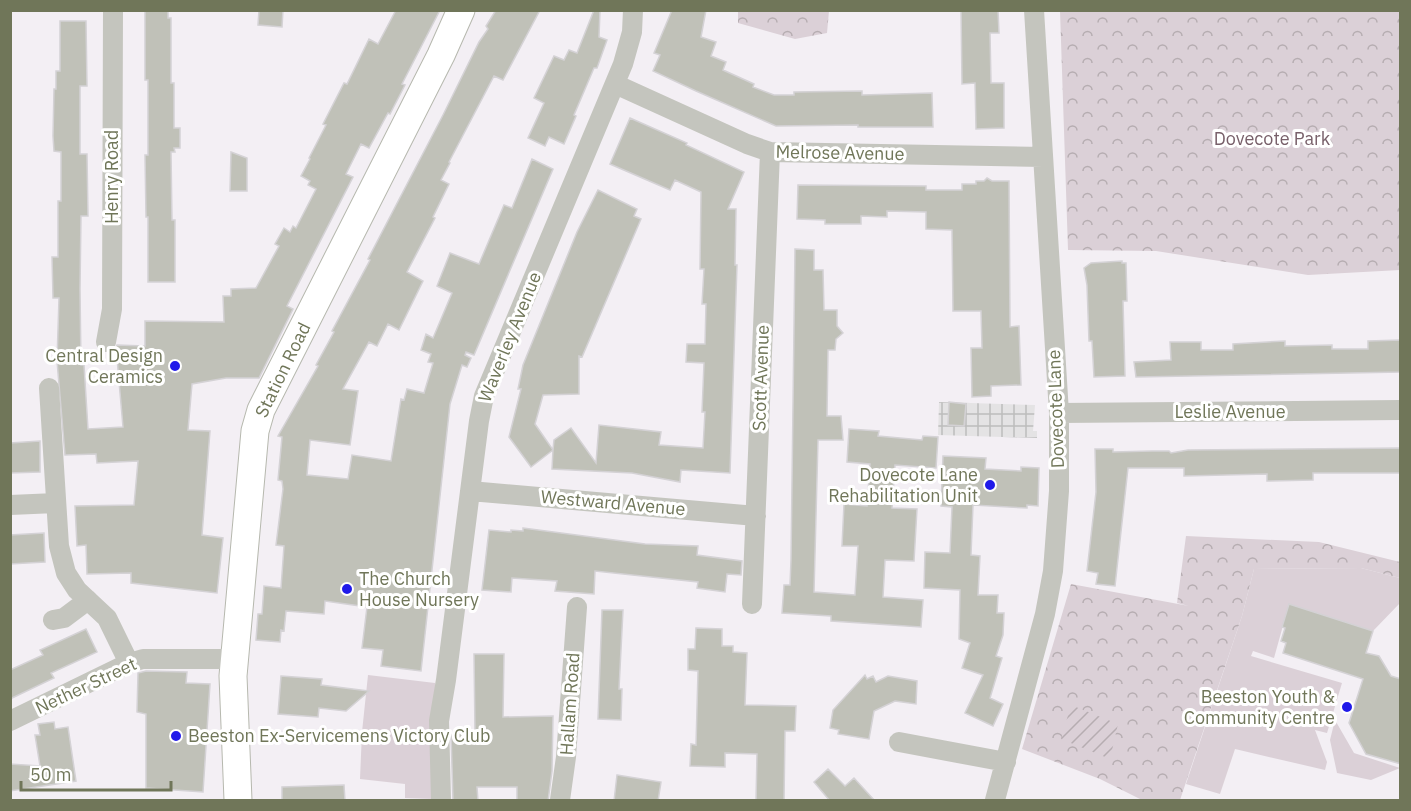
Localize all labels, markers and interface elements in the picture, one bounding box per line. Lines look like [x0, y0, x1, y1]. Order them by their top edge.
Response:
park label: Dovecote Park [1214, 127, 1331, 150]
street label: Henry Road [100, 130, 123, 224]
street label: Melrose Avenue [775, 140, 905, 165]
street label: Waverley Avenue [473, 268, 546, 405]
street label: Station Road [250, 318, 315, 421]
street label: Scott Avenue [747, 324, 774, 432]
place label: Central Design Ceramics [45, 344, 163, 388]
street label: Dovecote Lane [1042, 349, 1069, 469]
marker: Central Design Ceramics [168, 359, 182, 373]
street label: Leslie Avenue [1174, 400, 1286, 423]
place label: Dovecote Lane Rehabilitation Unit [828, 463, 978, 507]
marker: Dovecote Lane Rehabilitation Unit [983, 478, 997, 492]
street label: Westward Avenue [540, 485, 686, 520]
place label: The Church House Nursery [359, 567, 479, 611]
marker: The Church House Nursery [340, 582, 354, 596]
street label: Nether Street [31, 652, 140, 719]
street label: Hallam Road [554, 652, 585, 756]
place label: Beeston Youth & Community Centre [1184, 685, 1335, 729]
marker: Beeston Youth & Community Centre [1340, 700, 1354, 714]
place label: Beeston Ex-Servicemens Victory Club [188, 724, 491, 747]
marker: Beeston Ex-Servicemens Victory Club [169, 729, 183, 743]
scale bar [21, 754, 171, 792]
text: 50 m [30, 763, 72, 786]

